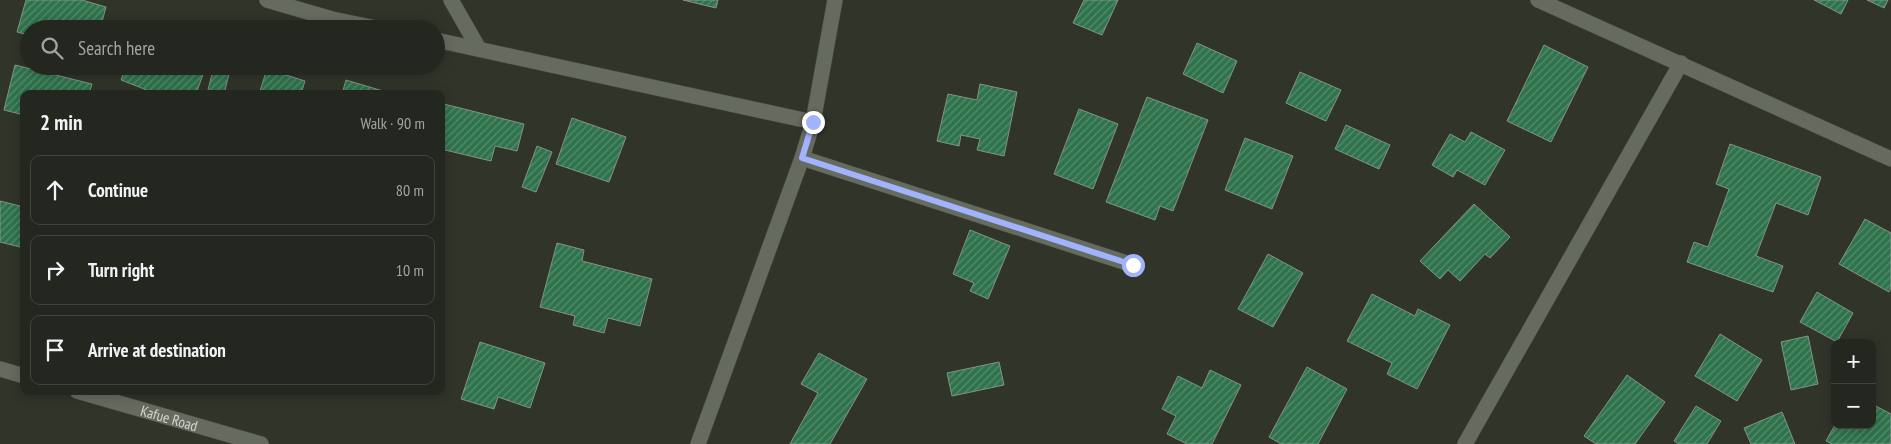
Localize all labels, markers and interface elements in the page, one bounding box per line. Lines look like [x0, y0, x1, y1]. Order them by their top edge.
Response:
search box [20, 20, 445, 75]
icon: search [38, 34, 66, 62]
text: Search here [78, 36, 155, 60]
text: 2 min [40, 109, 82, 136]
route end [802, 111, 825, 134]
text: Walk · 90 m [360, 113, 425, 133]
icon: ahead [41, 176, 69, 204]
text: Continue [88, 178, 148, 202]
text: 80 m [396, 180, 424, 200]
route start [1122, 254, 1145, 277]
icon: right [41, 256, 69, 284]
text: Turn right [88, 258, 154, 282]
text: 10 m [396, 260, 424, 280]
icon: arrive [41, 336, 69, 364]
text: Arrive at destination [88, 338, 226, 362]
map controls [1831, 339, 1876, 429]
button: + [1831, 339, 1876, 384]
button: − [1831, 384, 1876, 429]
street label: Kafue Road [139, 400, 200, 435]

